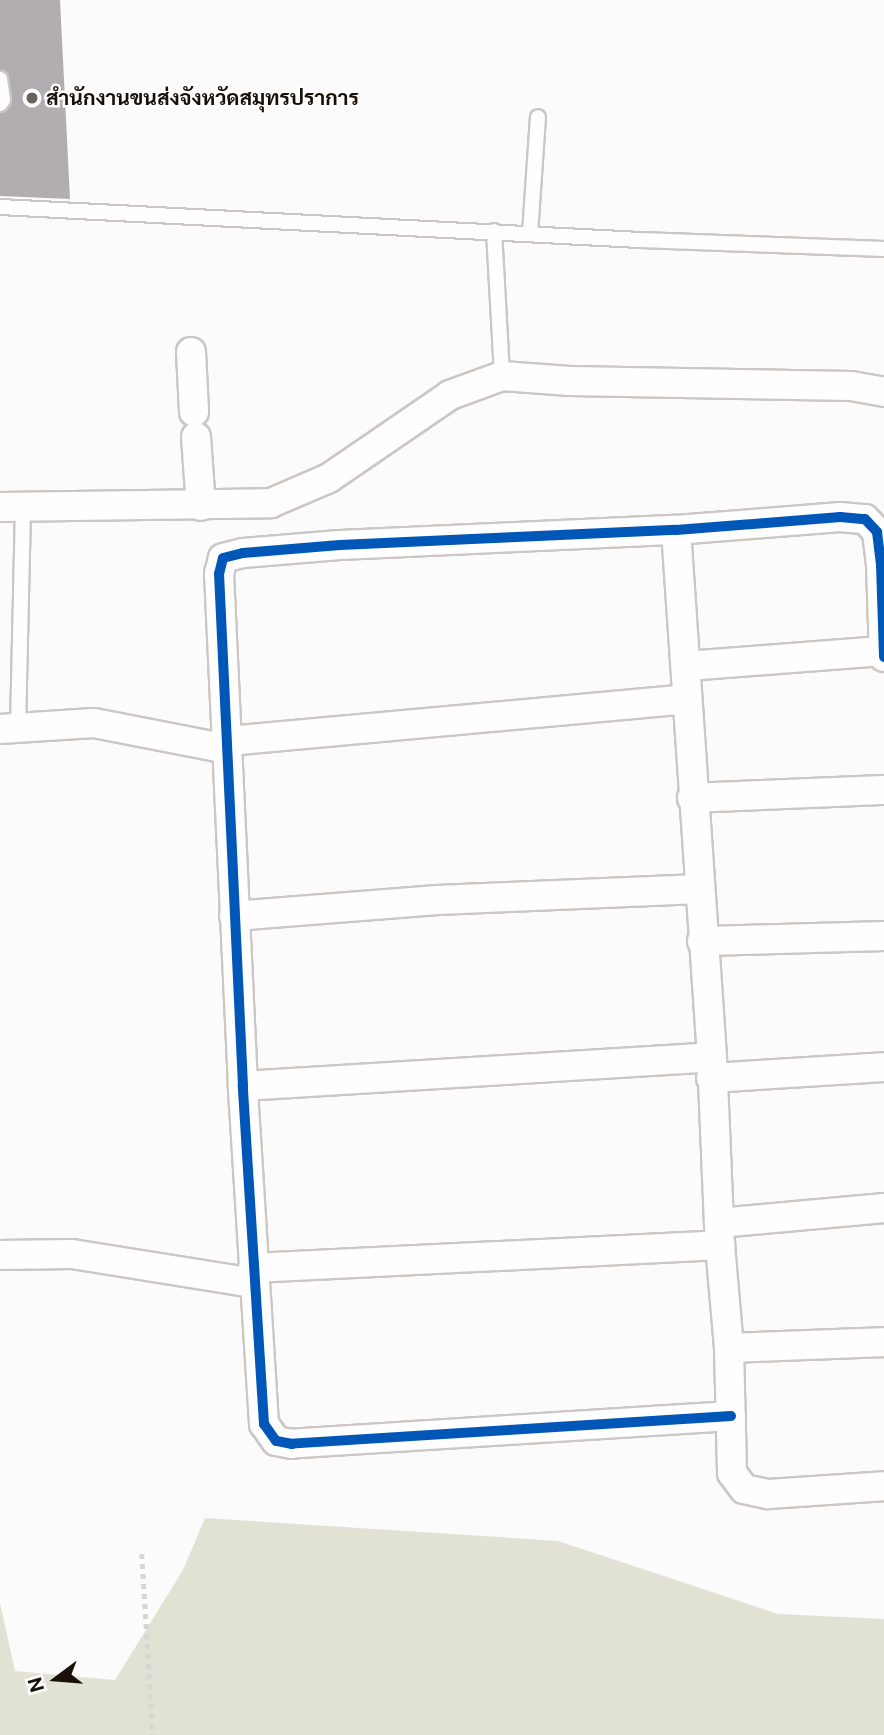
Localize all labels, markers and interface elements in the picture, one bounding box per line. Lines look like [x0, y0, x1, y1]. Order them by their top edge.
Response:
place label: สำนักงานขนส่งจังหวัดสมุทรปราการ [46, 85, 359, 111]
marker: สำนักงานขนส่งจังหวัดสมุทรปราการ [24, 90, 40, 106]
north arrow [21, 1644, 91, 1714]
text: N [23, 1675, 48, 1695]

